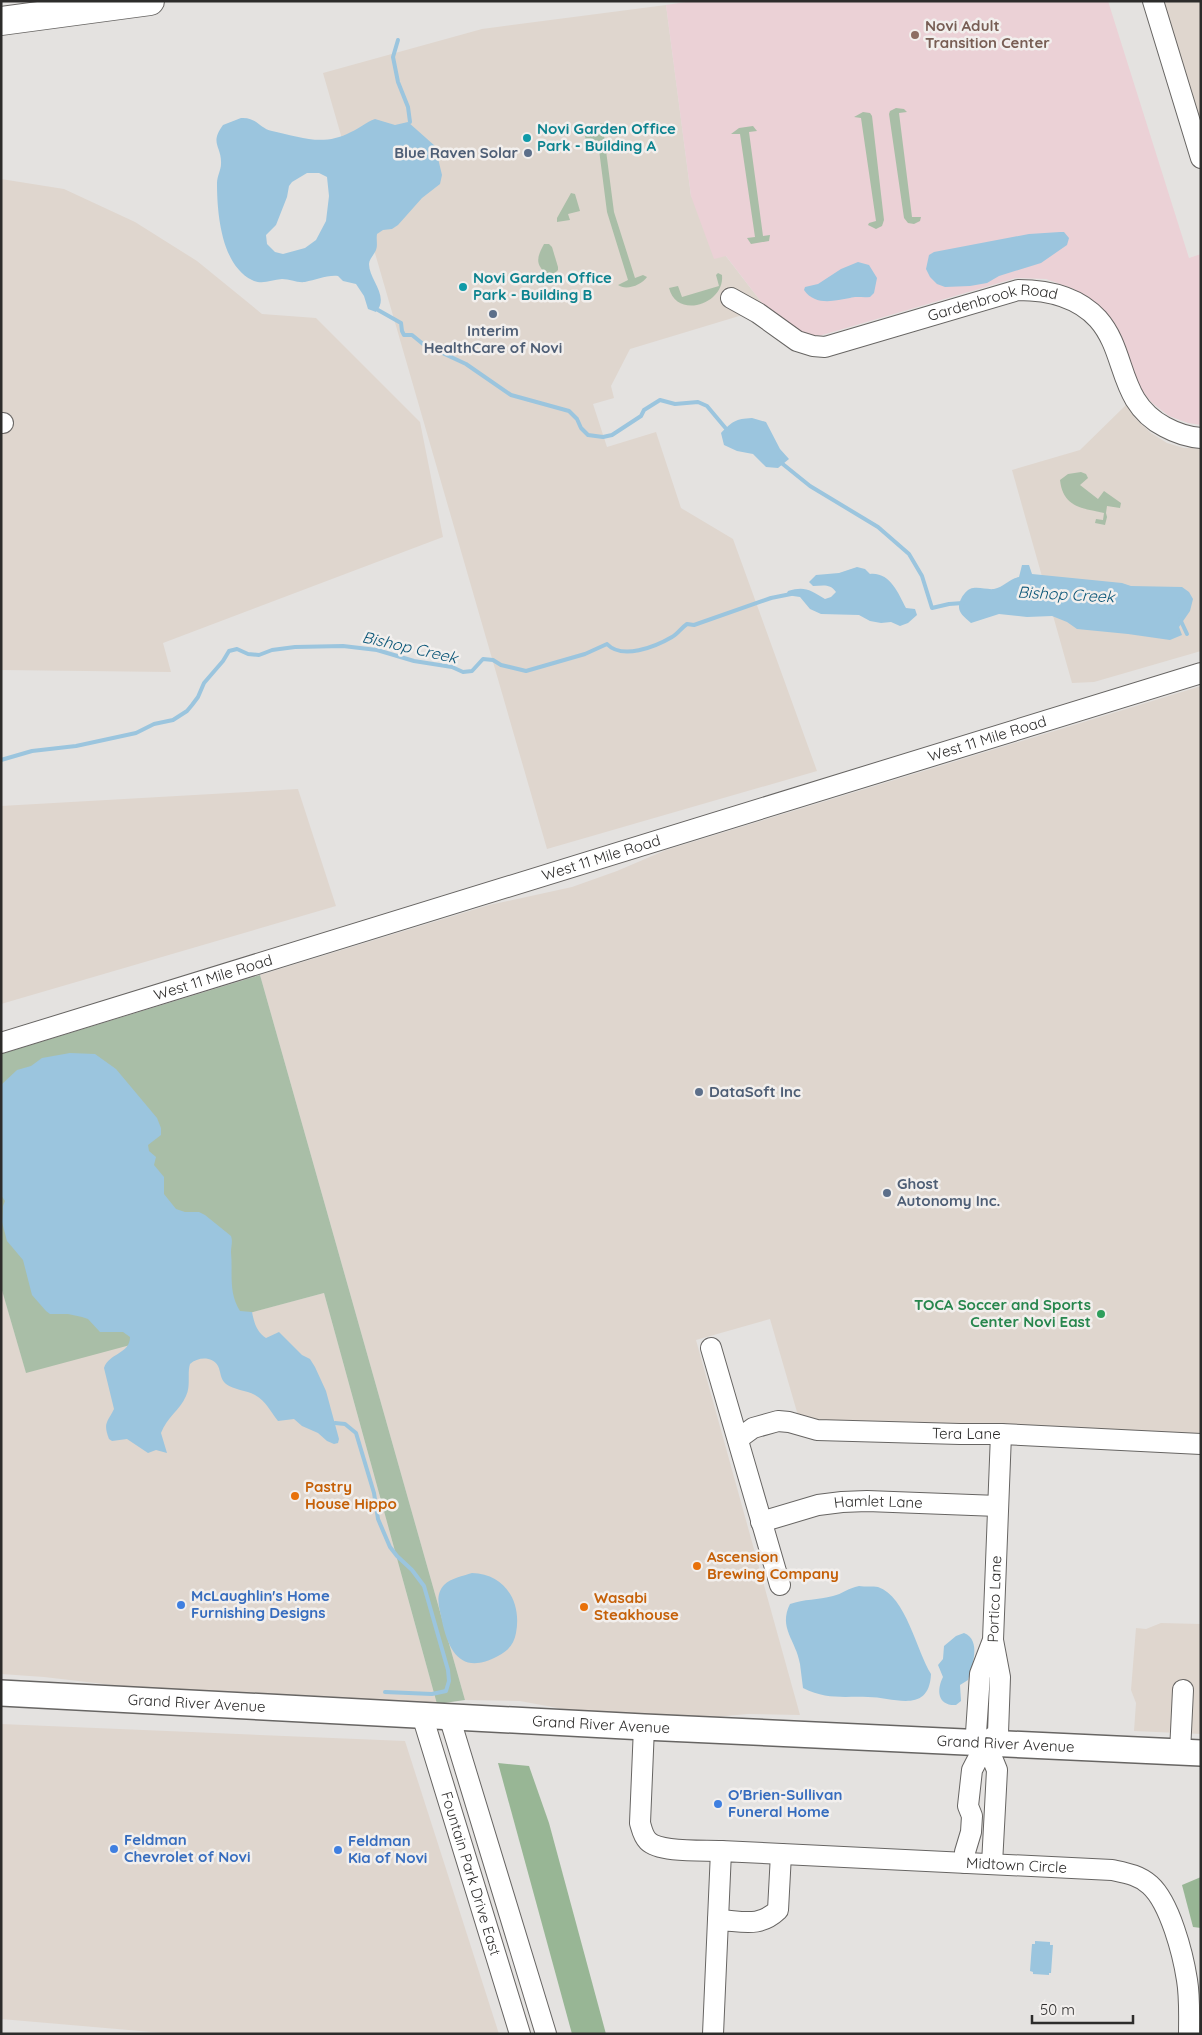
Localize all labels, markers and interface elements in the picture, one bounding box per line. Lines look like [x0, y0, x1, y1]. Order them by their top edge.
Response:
place label: Novi Adult Transition Center [925, 16, 1050, 52]
marker: Novi Adult Transition Center [909, 29, 921, 41]
place label: Novi Garden Office Park - Building A [537, 119, 676, 155]
marker: Novi Garden Office Park - Building A [521, 132, 533, 144]
place label: Blue Raven Solar [394, 143, 518, 162]
marker: Blue Raven Solar [522, 147, 534, 159]
place label: Novi Garden Office Park - Building B [473, 268, 612, 304]
street label: Gardenbrook Road [925, 280, 1060, 325]
marker: Novi Garden Office Park - Building B [457, 281, 469, 293]
marker: Interim HealthCare of Novi [487, 308, 499, 320]
place label: Interim HealthCare of Novi [424, 321, 562, 357]
water label: Bishop Creek [1017, 581, 1116, 607]
water label: Bishop Creek [360, 626, 461, 668]
street label: West 11 Mile Road [925, 711, 1049, 766]
street label: West 11 Mile Road [539, 830, 663, 885]
street label: West 11 Mile Road [151, 950, 275, 1004]
place label: DataSoft Inc [709, 1082, 801, 1101]
marker: DataSoft Inc [693, 1086, 705, 1098]
place label: Ghost Autonomy Inc. [897, 1174, 1000, 1210]
marker: Ghost Autonomy Inc. [881, 1187, 893, 1199]
place label: TOCA Soccer and Sports Center Novi East [914, 1295, 1091, 1331]
marker: TOCA Soccer and Sports Center Novi East [1095, 1308, 1107, 1320]
street label: Tera Lane [932, 1423, 1001, 1443]
place label: Pastry House Hippo [305, 1477, 397, 1513]
marker: Pastry House Hippo [289, 1490, 301, 1502]
street label: Hamlet Lane [833, 1491, 923, 1512]
place label: Ascension Brewing Company [707, 1547, 839, 1583]
street label: Portico Lane [983, 1555, 1005, 1643]
marker: Ascension Brewing Company [691, 1560, 703, 1572]
place label: McLaughlin's Home Furnishing Designs [191, 1586, 330, 1622]
place label: Wasabi Steakhouse [594, 1588, 679, 1624]
marker: McLaughlin's Home Furnishing Designs [175, 1599, 187, 1611]
marker: Wasabi Steakhouse [578, 1601, 590, 1613]
street label: Grand River Avenue [127, 1690, 266, 1716]
street label: Grand River Avenue [532, 1711, 670, 1737]
street label: Grand River Avenue [936, 1731, 1075, 1756]
place label: O'Brien-Sullivan Funeral Home [728, 1785, 842, 1821]
street label: Fountain Park Drive East [437, 1789, 505, 1958]
marker: O'Brien-Sullivan Funeral Home [712, 1798, 724, 1810]
place label: Feldman Chevrolet of Novi [124, 1830, 250, 1866]
place label: Feldman Kia of Novi [348, 1831, 427, 1867]
marker: Feldman Chevrolet of Novi [108, 1843, 120, 1855]
marker: Feldman Kia of Novi [332, 1844, 344, 1856]
street label: Midtown Circle [966, 1853, 1067, 1877]
scale bar [1032, 1992, 1133, 2024]
text: 50 m [1040, 2000, 1075, 2019]

